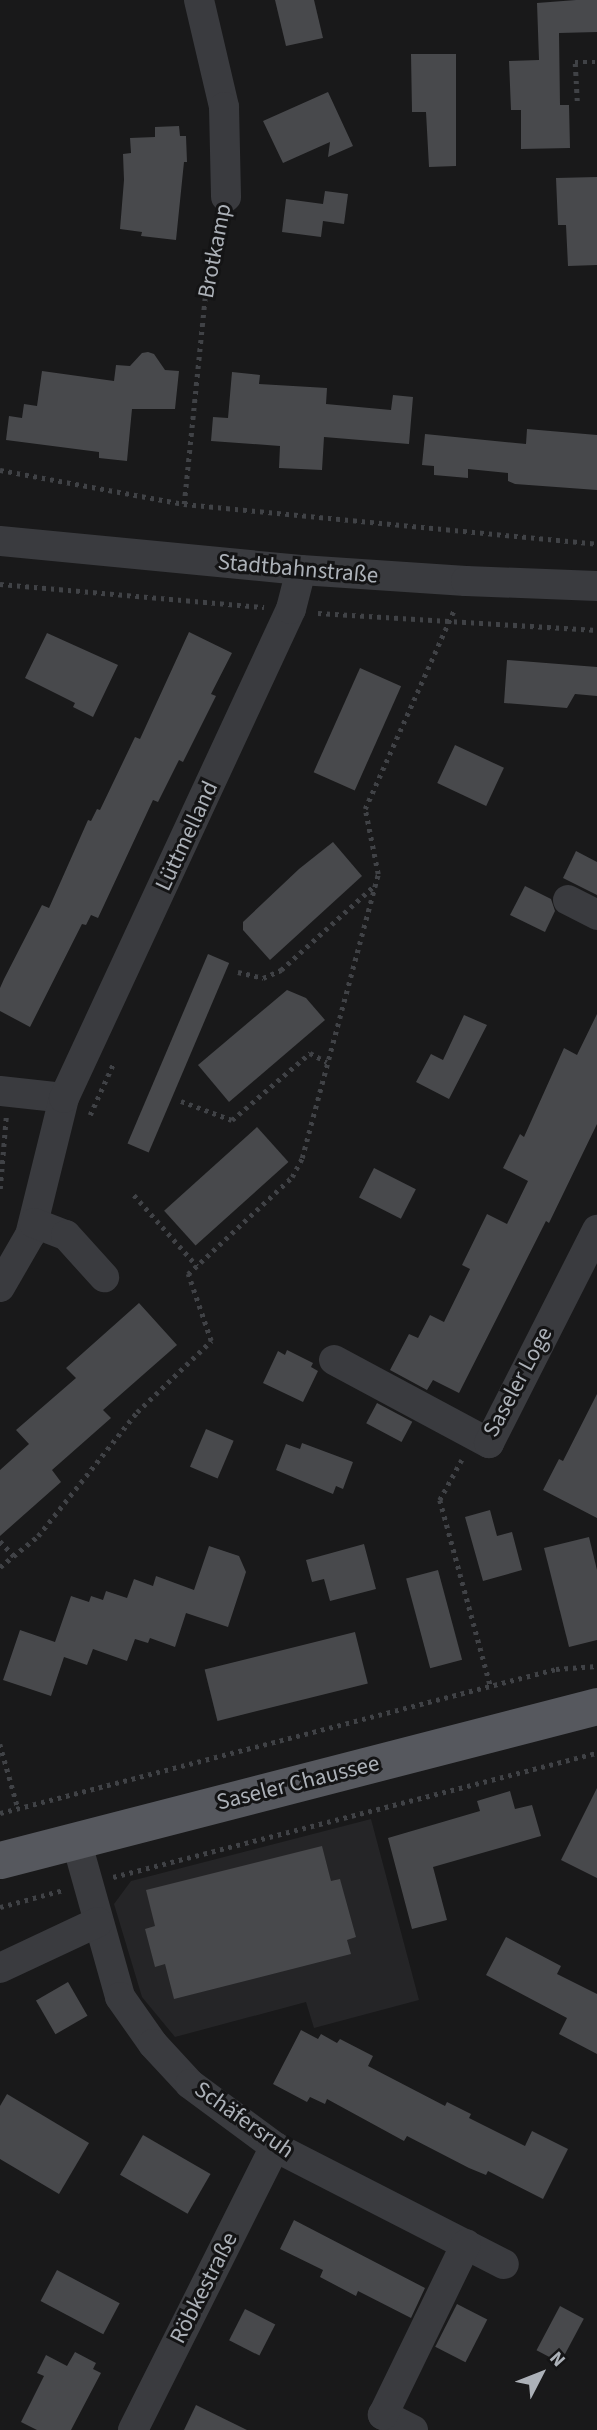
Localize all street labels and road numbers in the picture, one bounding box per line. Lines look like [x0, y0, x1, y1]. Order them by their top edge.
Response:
street label: Brotkamp [192, 201, 238, 301]
street label: Stadtbahnstraße [217, 548, 379, 590]
street label: Lüttmelland [150, 777, 224, 895]
street label: Saseler Loge [477, 1322, 559, 1442]
street label: Saseler Chaussee [214, 1749, 382, 1817]
street label: Schäfersruh [189, 2076, 299, 2164]
street label: Röbkestraße [164, 2228, 244, 2348]

